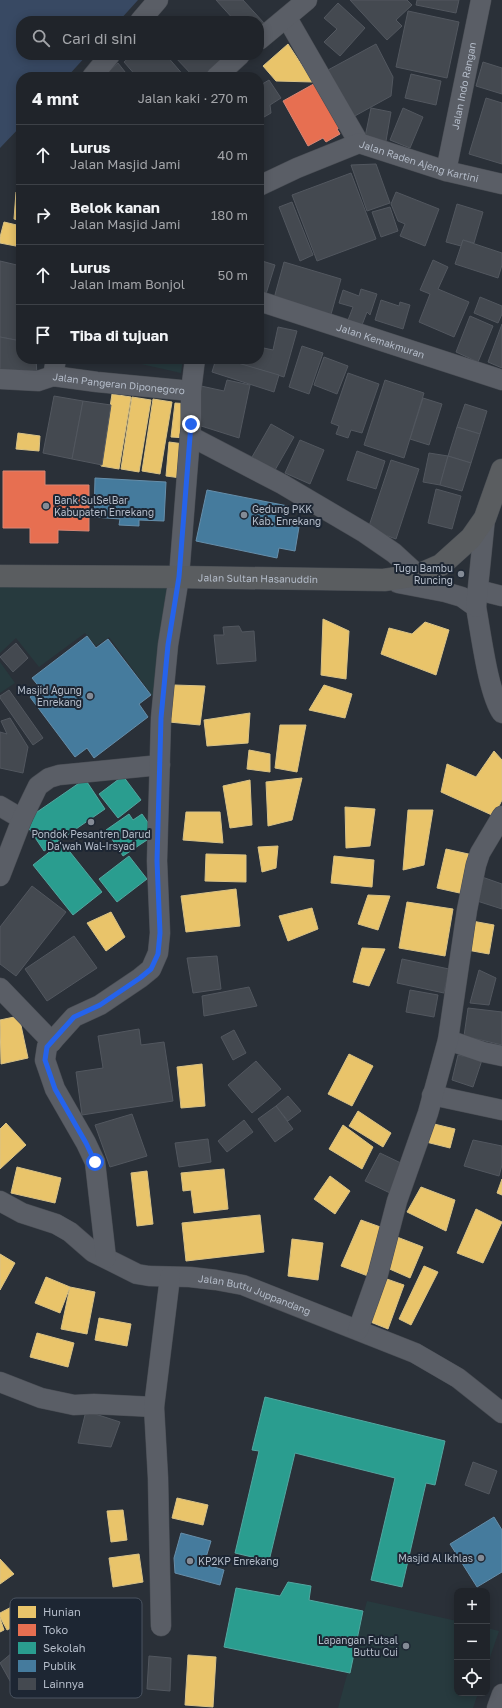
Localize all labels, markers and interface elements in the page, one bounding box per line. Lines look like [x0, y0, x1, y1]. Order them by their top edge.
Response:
search box [16, 16, 264, 60]
icon: search [30, 27, 52, 49]
text: Cari di sini [62, 29, 137, 47]
street label: Jalan Indo Rangan [449, 41, 478, 131]
text: 4 mnt [32, 88, 79, 109]
text: Jalan kaki · 270 m [138, 90, 248, 106]
text: Lurus [70, 138, 111, 156]
street label: Jalan Raden Ajeng Kartini [358, 138, 480, 184]
icon: ahead [32, 144, 54, 166]
text: 40 m [217, 147, 248, 163]
text: Jalan Masjid Jami [70, 156, 181, 172]
text: Belok kanan [70, 198, 160, 216]
icon: right [32, 204, 54, 226]
text: 180 m [211, 207, 248, 223]
text: Jalan Masjid Jami [70, 216, 181, 232]
text: Lurus [70, 258, 111, 276]
icon: ahead [32, 264, 54, 286]
text: 50 m [218, 267, 248, 283]
text: Jalan Imam Bonjol [70, 276, 185, 292]
street label: Jalan Kemakmuran [335, 321, 426, 360]
icon: arrive [32, 324, 54, 346]
text: Tiba di tujuan [70, 326, 168, 344]
street label: Jalan Pangeran Diponegoro [52, 370, 185, 396]
route end [182, 415, 200, 433]
place label: Bank SulSelBar Kabupaten Enrekang [54, 494, 154, 518]
marker: Bank SulSelBar Kabupaten Enrekang [41, 501, 51, 511]
place label: Gedung PKK Kab. Enrekang [252, 503, 321, 527]
marker: Gedung PKK Kab. Enrekang [239, 510, 249, 520]
place label: Tugu Bambu Runcing [394, 562, 453, 586]
marker: Tugu Bambu Runcing [456, 569, 466, 579]
street label: Jalan Sultan Hasanuddin [198, 571, 318, 585]
place label: Masjid Agung Enrekang [17, 684, 82, 708]
marker: Masjid Agung Enrekang [85, 691, 95, 701]
marker: Pondok Pesantren Darud Da'wah Wal-Irsyad [86, 817, 96, 827]
place label: Pondok Pesantren Darud Da'wah Wal-Irsyad [31, 828, 151, 852]
route start [86, 1153, 104, 1171]
street label: Jalan Buttu Juppandang [198, 1272, 313, 1317]
place label: Masjid Al Ikhlas [398, 1552, 473, 1564]
marker: Masjid Al Ikhlas [476, 1553, 486, 1563]
place label: KP2KP Enrekang [198, 1555, 279, 1567]
marker: KP2KP Enrekang [185, 1556, 195, 1566]
map controls [454, 1588, 490, 1696]
button: + [454, 1588, 490, 1624]
legend [10, 1598, 142, 1698]
text: Hunian [43, 1605, 81, 1618]
text: Toko [43, 1623, 68, 1636]
button: − [454, 1624, 490, 1660]
place label: Lapangan Futsal Buttu Cui [318, 1634, 398, 1658]
text: Sekolah [43, 1641, 86, 1654]
marker: Lapangan Futsal Buttu Cui [401, 1641, 411, 1651]
text: Publik [43, 1659, 76, 1672]
button: locate [454, 1660, 490, 1696]
text: Lainnya [43, 1677, 84, 1690]

